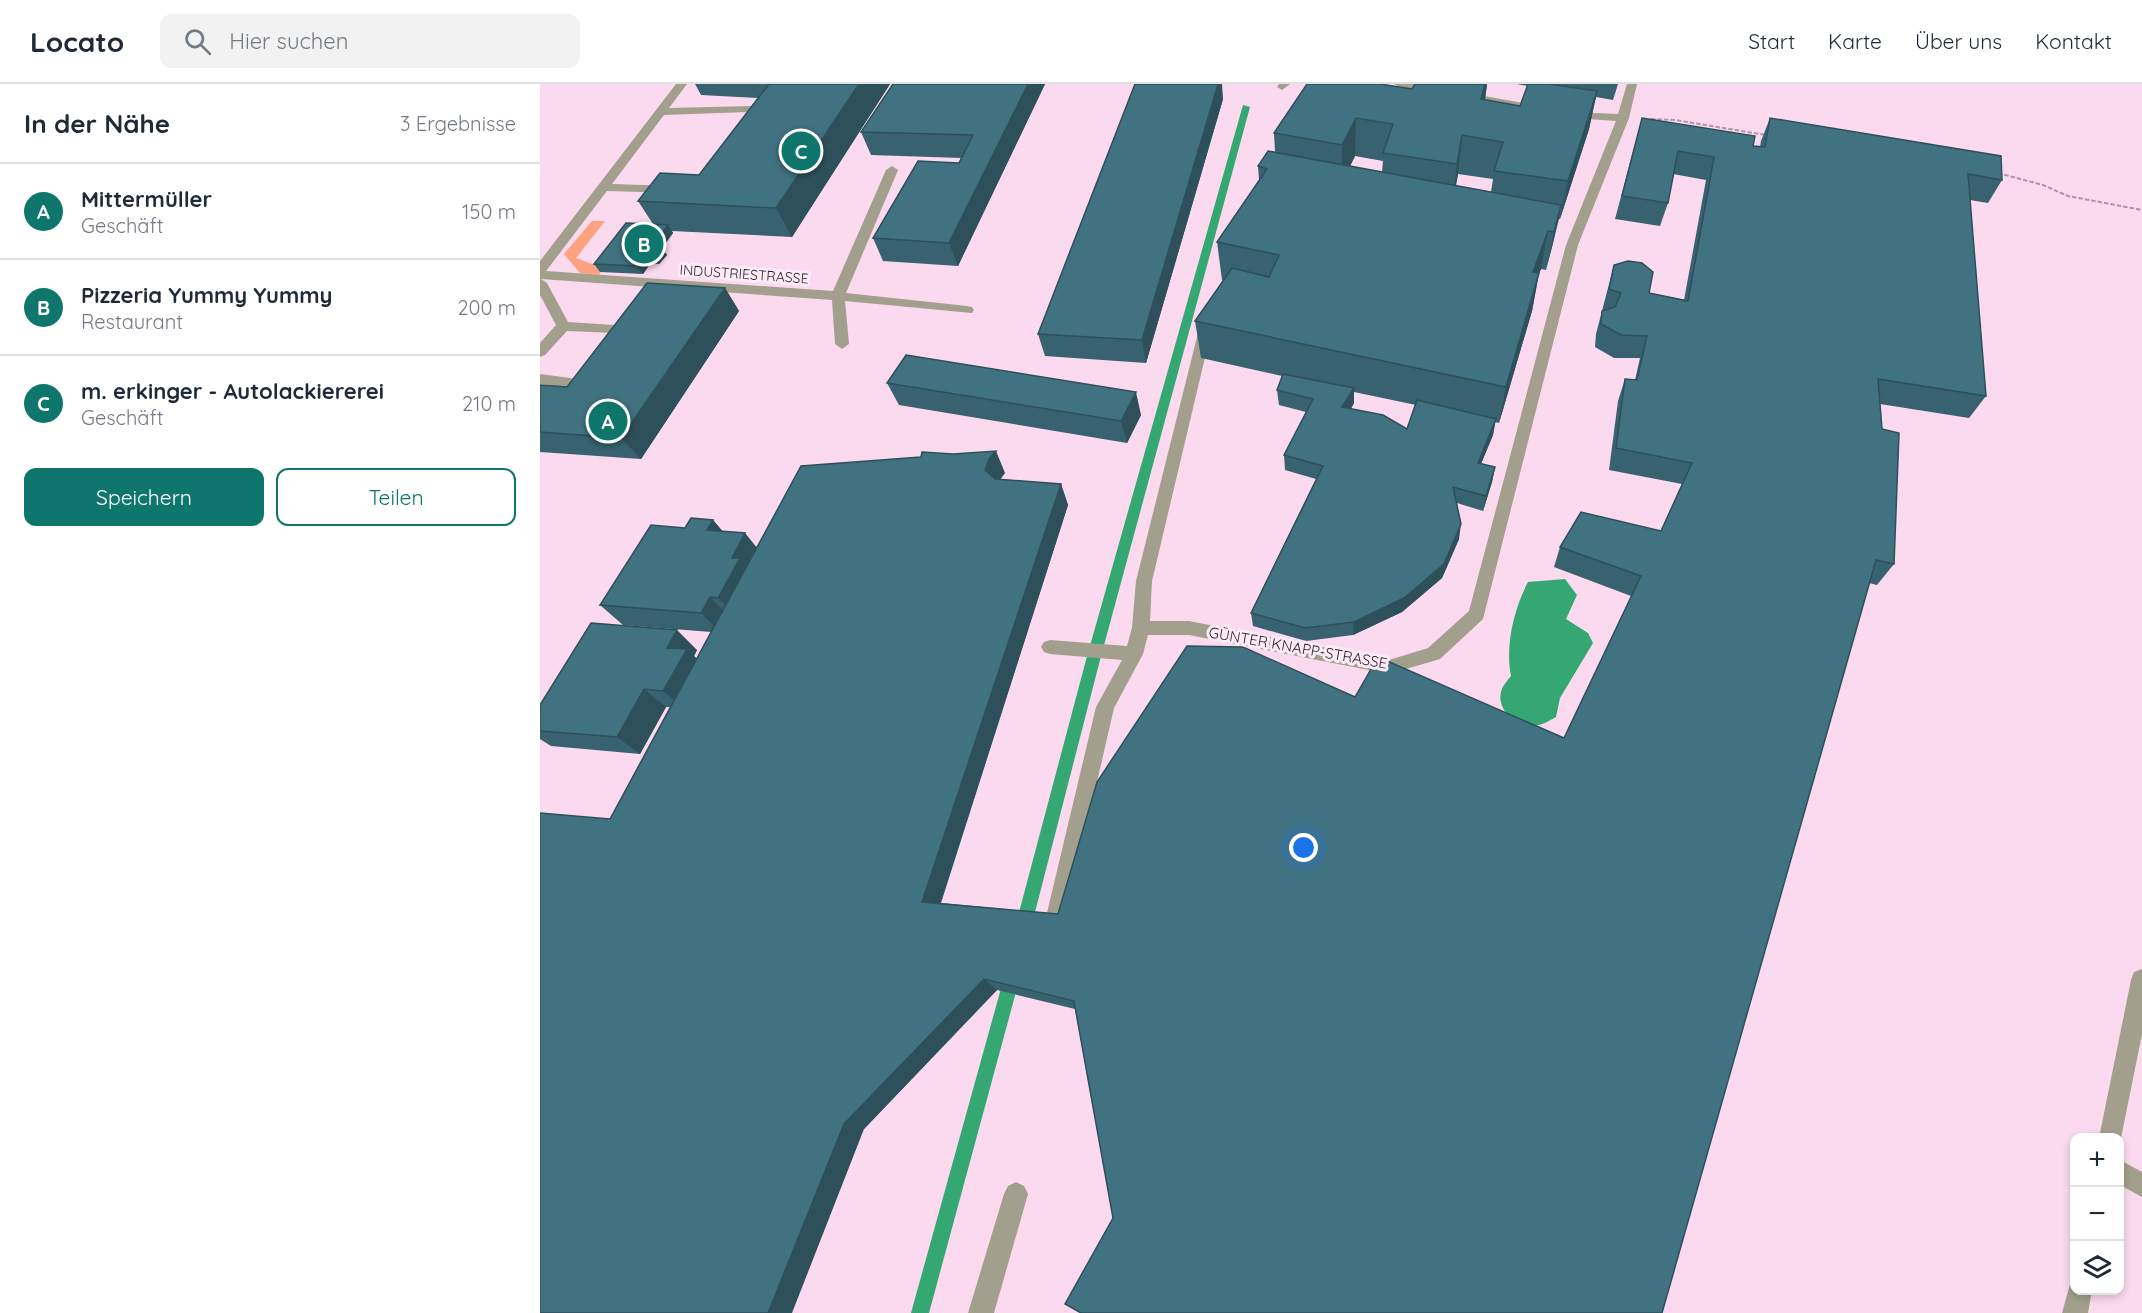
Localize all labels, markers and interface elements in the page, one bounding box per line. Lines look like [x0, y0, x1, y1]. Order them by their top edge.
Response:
search box [160, 14, 580, 68]
text: Locato [30, 24, 124, 59]
icon: search [181, 25, 214, 58]
text: Hier suchen [229, 27, 348, 55]
text: Start [1748, 28, 1795, 54]
text: Karte [1828, 28, 1882, 54]
text: Über uns [1915, 28, 2002, 54]
text: Kontakt [2035, 28, 2112, 54]
text: In der Nähe [24, 107, 170, 140]
text: 3 Ergebnisse [400, 111, 516, 136]
pin: C [782, 128, 820, 174]
text: Mittermüller [81, 185, 212, 213]
text: A [37, 199, 50, 224]
text: 150 m [462, 199, 516, 224]
text: Geschäft [81, 213, 163, 238]
pin: B [624, 222, 664, 266]
street label: INDUSTRIESTRASSE [679, 261, 809, 287]
text: Pizzeria Yummy Yummy [81, 281, 332, 309]
text: B [37, 295, 50, 320]
text: 200 m [457, 295, 516, 320]
text: Restaurant [81, 309, 183, 334]
text: m. erkinger - Autolackiererei [81, 377, 384, 405]
text: C [37, 391, 50, 416]
text: 210 m [462, 391, 516, 416]
pin: A [588, 398, 628, 444]
text: Geschäft [81, 405, 163, 430]
button: Speichern [24, 468, 264, 526]
button: Teilen [276, 468, 516, 526]
street label: GÜNTER KNAPP-STRASSE [1207, 622, 1389, 673]
your location [1289, 833, 1318, 862]
map controls [2070, 1133, 2124, 1295]
button: + [2070, 1133, 2124, 1187]
button: − [2070, 1187, 2124, 1241]
button: layers [2070, 1241, 2124, 1295]

